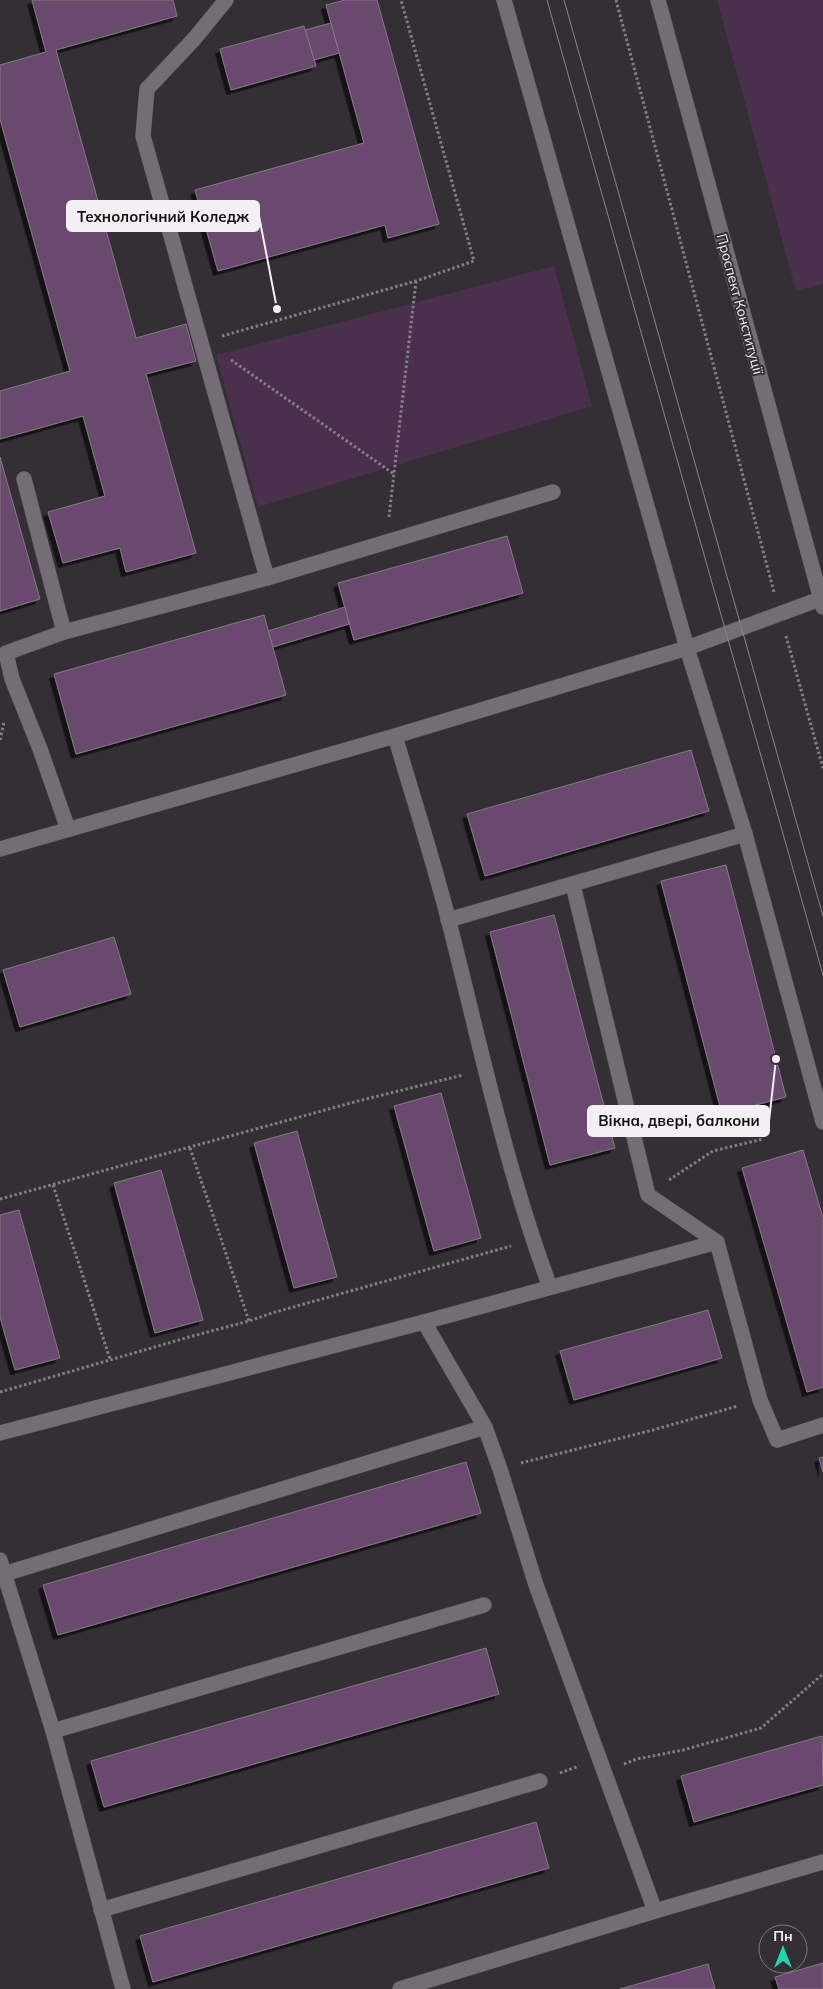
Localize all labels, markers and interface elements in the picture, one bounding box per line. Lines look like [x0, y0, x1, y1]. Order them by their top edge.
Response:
callout: Технологічний Коледж [67, 201, 259, 231]
text: Технологічний Коледж [77, 207, 249, 226]
street label: Проспект Конституції [713, 232, 768, 377]
callout: Вікна, двері, балкони [588, 1106, 769, 1136]
text: Вікна, двері, балкони [598, 1111, 760, 1130]
north arrow [758, 1924, 808, 1974]
text: Пн [773, 1927, 793, 1945]

